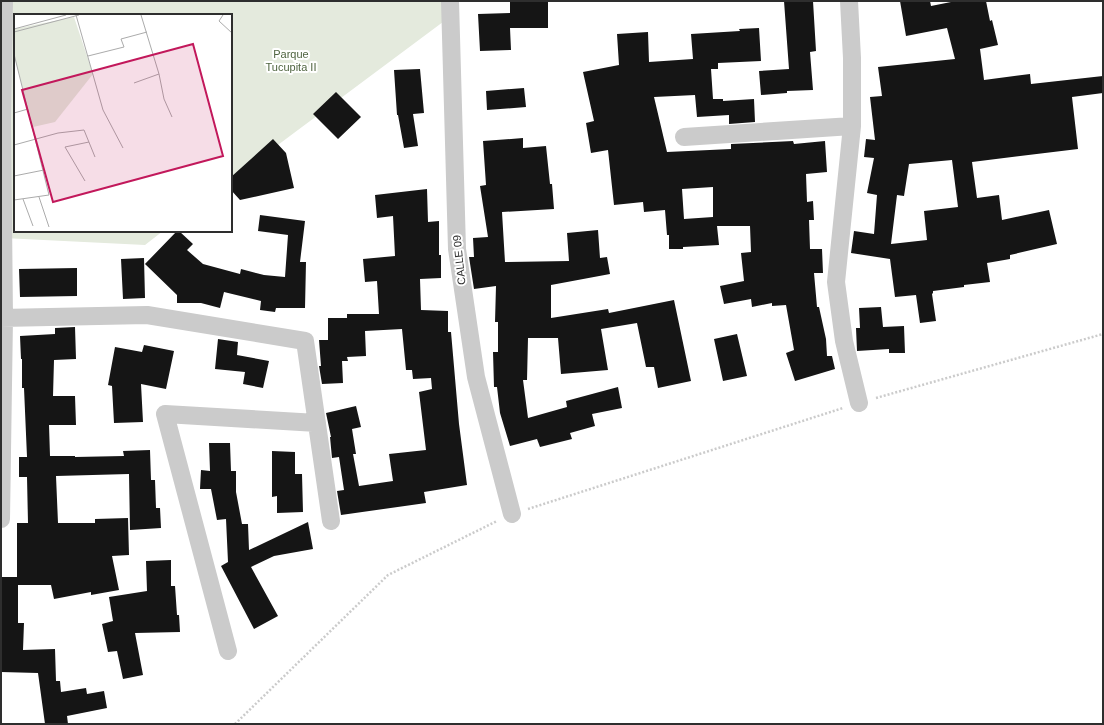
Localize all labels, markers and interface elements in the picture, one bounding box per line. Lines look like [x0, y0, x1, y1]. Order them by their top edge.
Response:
inset map [14, 14, 232, 232]
park label: Parque Tucupita II [266, 48, 316, 73]
street label: CALLE 09 [450, 234, 468, 286]

